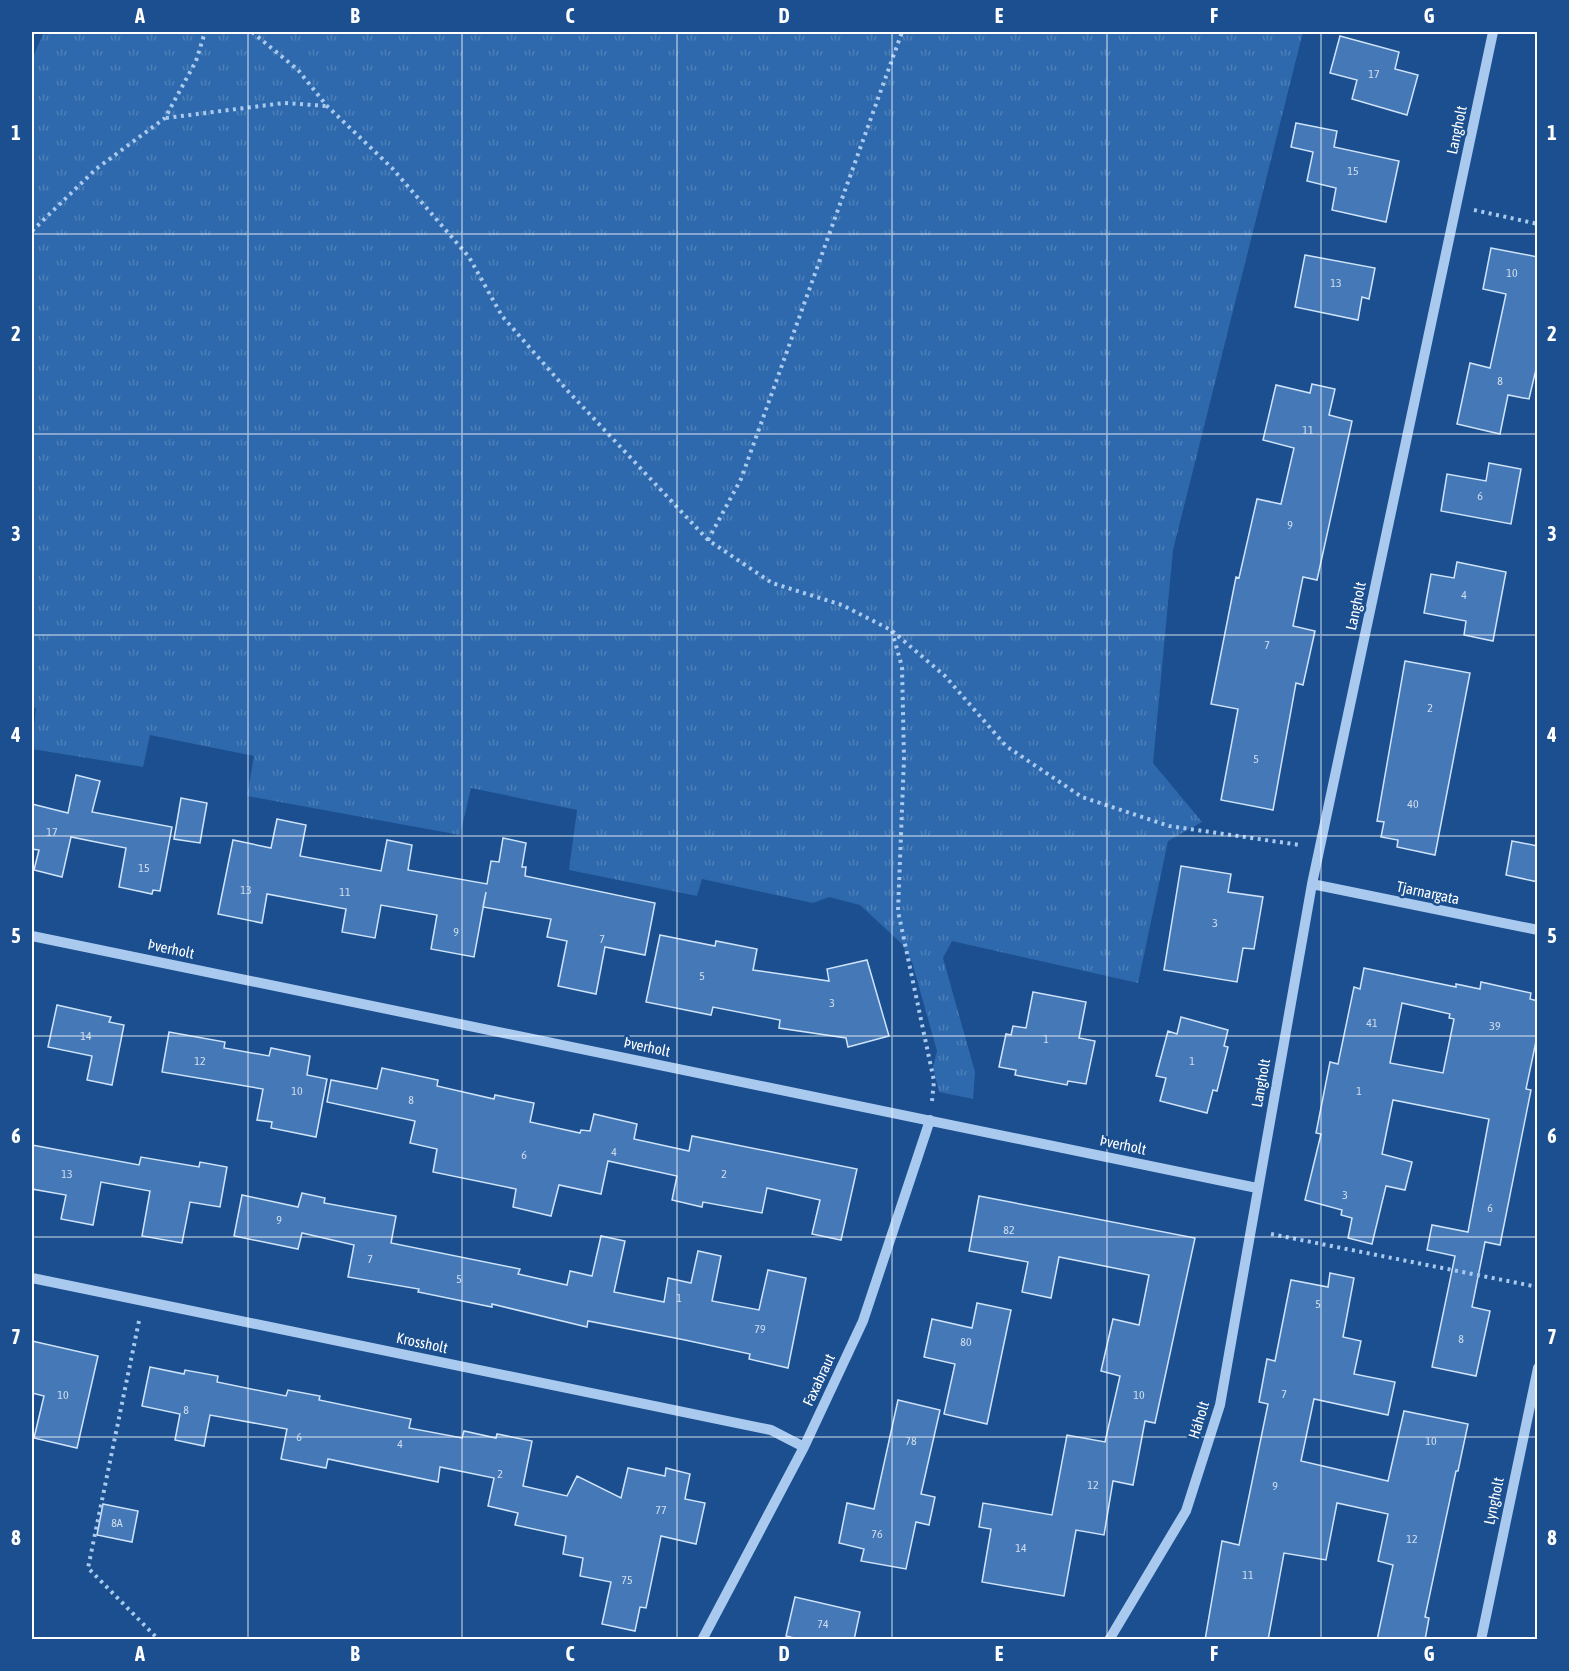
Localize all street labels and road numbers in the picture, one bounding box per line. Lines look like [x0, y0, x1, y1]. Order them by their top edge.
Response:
street label: Langholt [1443, 104, 1470, 156]
street label: Langholt [1342, 580, 1369, 632]
street label: Tjarnargata [1395, 878, 1461, 907]
street label: Þverholt [146, 935, 196, 962]
street label: Þverholt [622, 1033, 672, 1060]
street label: Langholt [1248, 1057, 1273, 1109]
street label: Þverholt [1098, 1131, 1148, 1158]
street label: Krossholt [395, 1329, 449, 1356]
street label: Faxabraut [799, 1351, 838, 1409]
street label: Háholt [1185, 1399, 1212, 1441]
street label: Lyngholt [1480, 1476, 1507, 1526]

